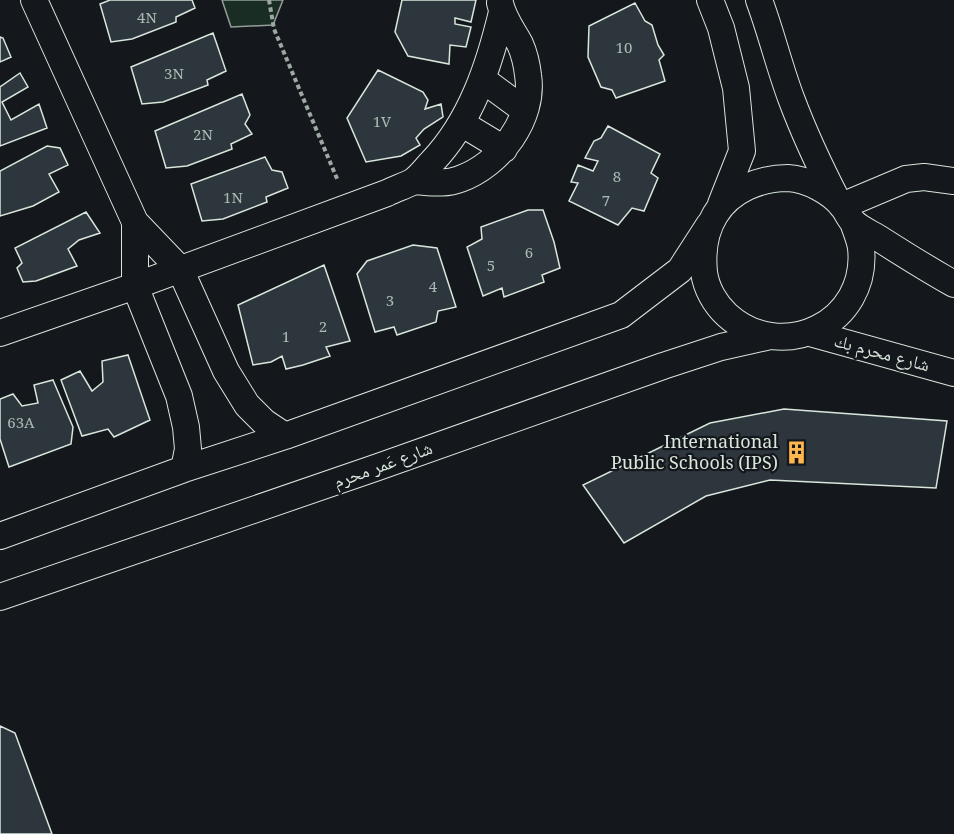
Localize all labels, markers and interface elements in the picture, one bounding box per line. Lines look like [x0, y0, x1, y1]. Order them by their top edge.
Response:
house number: 4N [137, 7, 157, 27]
house number: 10 [616, 37, 632, 57]
house number: 3N [164, 63, 184, 83]
house number: 1V [373, 111, 392, 131]
house number: 2N [193, 124, 213, 144]
house number: 8 [613, 166, 621, 186]
house number: 1N [223, 187, 243, 207]
house number: 7 [602, 190, 610, 210]
house number: 6 [525, 242, 533, 262]
house number: 5 [487, 255, 495, 275]
house number: 4 [429, 276, 438, 296]
house number: 3 [386, 290, 394, 310]
house number: 2 [319, 316, 327, 336]
house number: 1 [282, 326, 290, 346]
street label: شارع محرم بك [832, 328, 933, 377]
house number: 63A [7, 412, 35, 432]
place label: International Public Schools (IPS) [611, 429, 778, 474]
street label: شارع عَمر محرم [330, 435, 436, 494]
building icon: International Public Schools (IPS) [783, 439, 809, 465]

